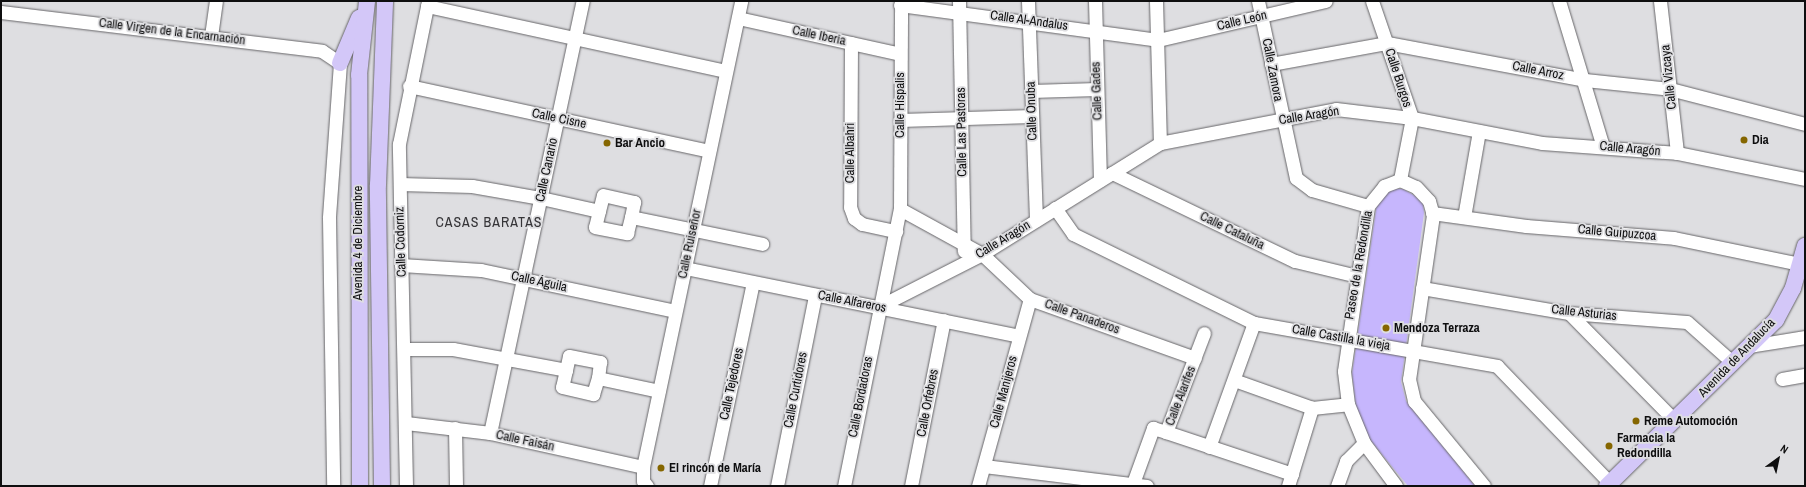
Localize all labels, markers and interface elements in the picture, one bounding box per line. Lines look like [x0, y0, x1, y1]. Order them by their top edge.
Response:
street label: Calle Al-Andalus [989, 8, 1069, 34]
street label: Calle León [1215, 8, 1269, 34]
street label: Calle Virgen de la Encarnación [98, 15, 246, 49]
street label: Calle Iberia [791, 23, 847, 49]
street label: Calle Zamora [1258, 37, 1286, 103]
street label: Calle Vizcaya [1658, 44, 1680, 110]
street label: Calle Burgos [1381, 47, 1415, 109]
street label: Calle Arroz [1511, 58, 1565, 84]
street label: Calle Gades [1088, 61, 1106, 121]
street label: Calle Híspalis [892, 72, 908, 138]
street label: Calle Onuba [1023, 81, 1041, 141]
street label: Calle Las Pastoras [953, 87, 971, 177]
street label: Calle Aragón [1277, 103, 1341, 129]
street label: Calle Cisne [530, 106, 588, 132]
street label: Calle Albahri [842, 122, 858, 184]
place label: Dia [1752, 132, 1769, 148]
place label: Bar Ancio [615, 135, 665, 151]
marker: Dia [1739, 135, 1749, 145]
street label: Calle Canario [533, 137, 561, 203]
marker: Bar Ancio [602, 138, 612, 148]
street label: Calle Aragón [1599, 139, 1661, 159]
street label: Avenida 4 de Diciembre [350, 186, 366, 300]
street label: Calle Codorniz [392, 206, 410, 278]
street label: Calle Ruiseñor [675, 208, 705, 280]
street label: Calle Cataluña [1197, 209, 1267, 253]
street label: Paseo de la Redondilla [1342, 209, 1376, 321]
district label: CASAS BARATAS [435, 214, 543, 230]
street label: Calle Aragón [973, 217, 1033, 263]
street label: Calle Guipuzcoa [1577, 222, 1657, 244]
street label: Calle Águila [509, 268, 569, 296]
street label: Calle Alfareros [816, 288, 888, 316]
street label: Calle Panaderos [1042, 296, 1122, 338]
street label: Calle Asturias [1550, 302, 1618, 324]
street label: Avenida de Andalucía [1695, 315, 1779, 401]
place label: Mendoza Terraza [1394, 320, 1480, 336]
street label: Calle Castilla la vieja [1291, 322, 1391, 354]
marker: Mendoza Terraza [1381, 323, 1391, 333]
street label: Calle Tejedores [717, 346, 747, 422]
street label: Calle Curtidores [781, 351, 811, 429]
street label: Calle Manijeros [987, 354, 1021, 430]
street label: Calle Bordadoras [845, 355, 877, 439]
street label: Calle Alarifes [1162, 364, 1200, 428]
street label: Calle Orfebres [914, 368, 942, 438]
place label: Reme Automoción [1644, 413, 1738, 429]
marker: Reme Automoción [1631, 416, 1641, 426]
street label: Calle Faisán [494, 427, 556, 455]
place label: Farmacia la Redondilla [1617, 431, 1675, 462]
north arrow [1758, 439, 1798, 479]
marker: Farmacia la Redondilla [1604, 441, 1614, 451]
text: N [1778, 441, 1791, 457]
place label: El rincón de María [669, 460, 761, 476]
marker: El rincón de María [656, 463, 666, 473]

